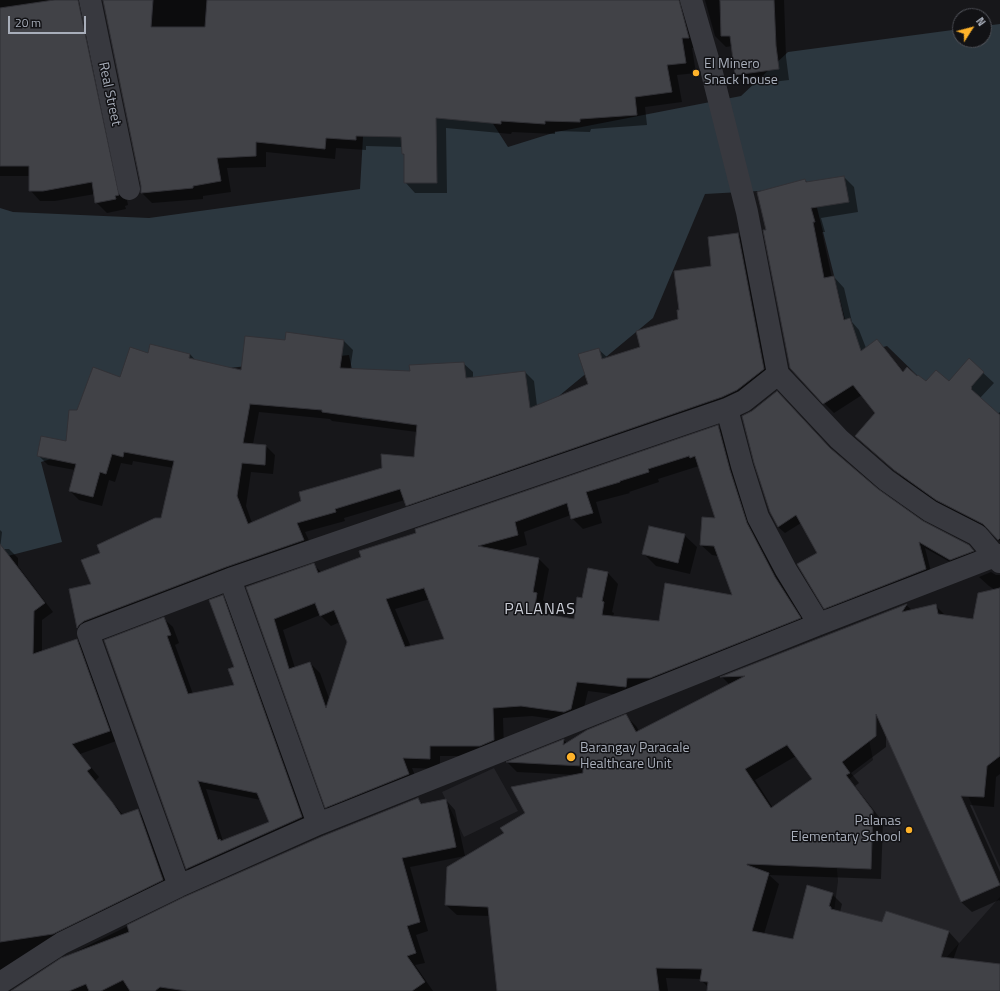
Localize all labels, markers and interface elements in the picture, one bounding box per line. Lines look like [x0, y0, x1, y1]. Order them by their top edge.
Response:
scale bar [10, 8, 88, 34]
north arrow [952, 8, 992, 48]
text: 20 m [15, 13, 41, 32]
text: N [972, 14, 990, 29]
place label: El Minero Snack house [704, 57, 778, 90]
street label: Real Street [94, 60, 124, 128]
marker: El Minero Snack house [691, 68, 701, 78]
district label: PALANAS [504, 600, 576, 620]
place label: Barangay Paracale Healthcare Unit [580, 741, 690, 774]
marker: Barangay Paracale Healthcare Unit [565, 751, 577, 763]
place label: Palanas Elementary School [791, 814, 901, 846]
marker: Palanas Elementary School [904, 825, 914, 835]

